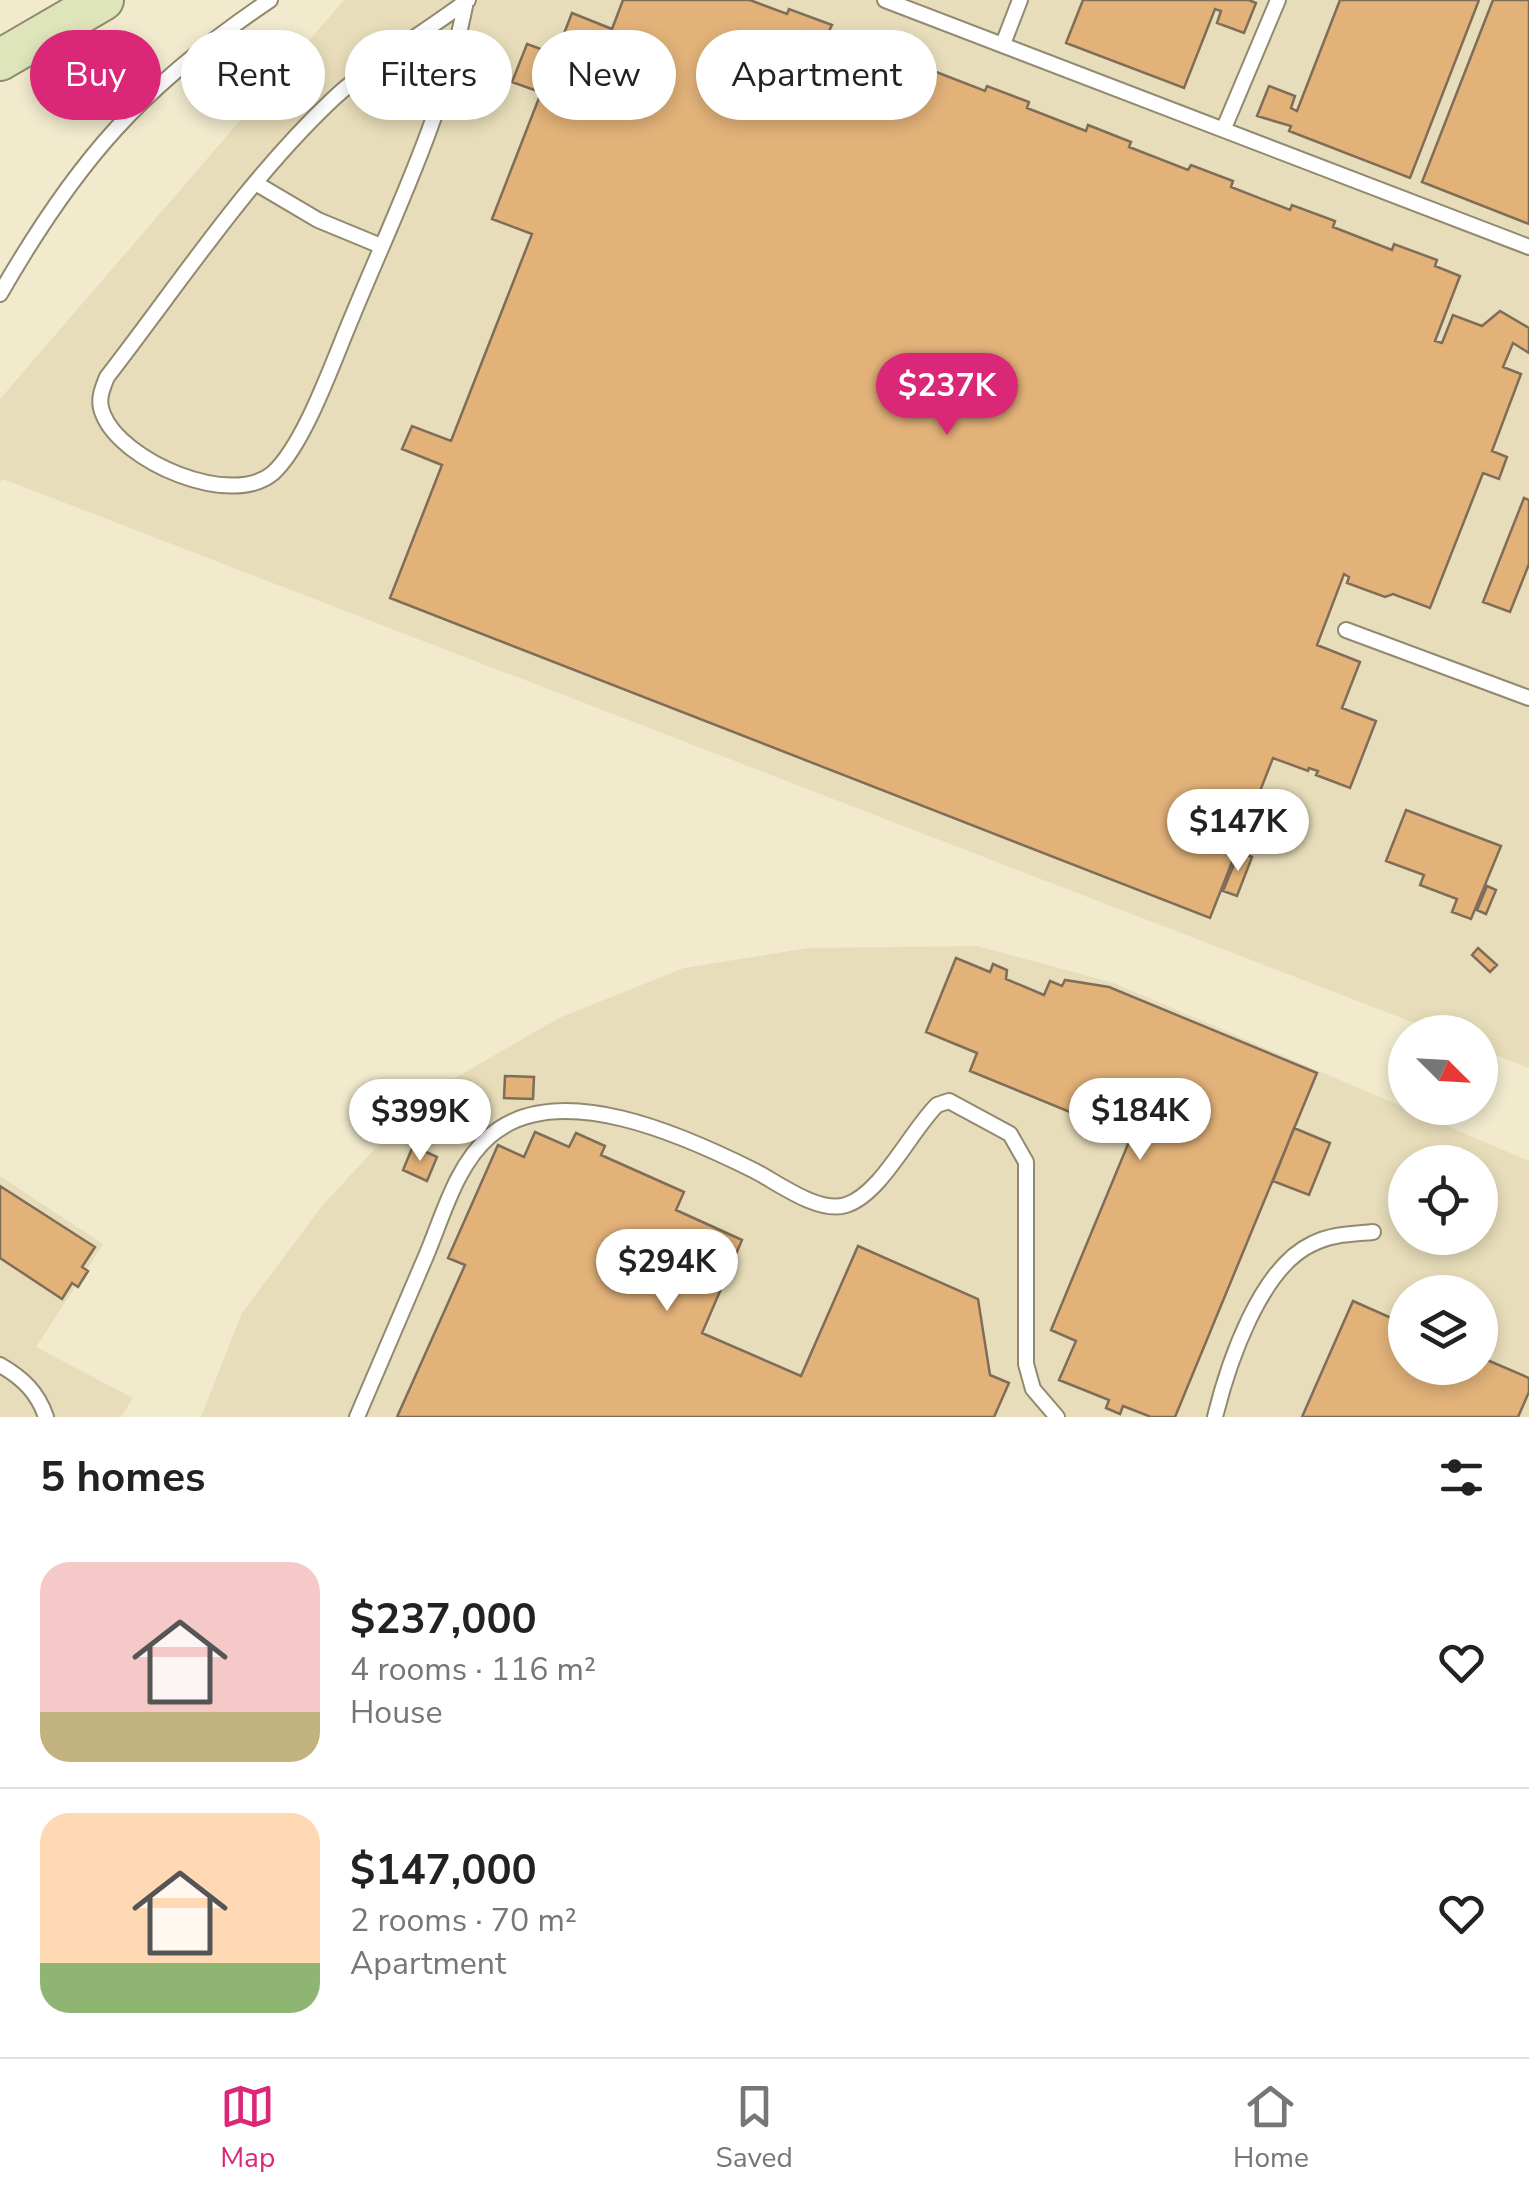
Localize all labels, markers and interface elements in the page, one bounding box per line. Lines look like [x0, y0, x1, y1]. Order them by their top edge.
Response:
chip: Buy [30, 30, 161, 120]
chip: Rent [181, 30, 325, 120]
chip: Filters [345, 30, 512, 120]
chip: New [532, 30, 676, 120]
chip: Apartment [696, 30, 937, 120]
pin: $237K [877, 353, 1017, 438]
text: $237K [898, 364, 996, 407]
pin: $147K [1168, 789, 1308, 874]
text: $147K [1189, 800, 1287, 843]
north arrow [1388, 1015, 1498, 1125]
map controls [1388, 1015, 1498, 1385]
pin: $184K [1070, 1078, 1210, 1163]
pin: $399K [350, 1079, 490, 1164]
text: $184K [1091, 1089, 1189, 1132]
text: $399K [371, 1090, 469, 1133]
button: locate [1388, 1145, 1498, 1255]
pin: $294K [597, 1229, 737, 1314]
text: $294K [618, 1240, 716, 1283]
button: layers [1388, 1275, 1498, 1385]
text: 5 homes [40, 1449, 205, 1506]
icon: filters [1434, 1450, 1489, 1505]
text: $237,000 [350, 1591, 537, 1648]
icon: home [120, 1602, 240, 1722]
icon: heart [1434, 1635, 1489, 1690]
text: 4 rooms · 116 m² [350, 1648, 596, 1691]
text: House [350, 1691, 443, 1734]
text: $147,000 [350, 1842, 537, 1899]
icon: home [120, 1853, 240, 1973]
icon: heart [1434, 1886, 1489, 1941]
text: 2 rooms · 70 m² [350, 1899, 577, 1942]
text: Apartment [350, 1942, 506, 1985]
tab: Map [220, 2079, 275, 2177]
tab: Saved [715, 2079, 793, 2177]
tab: Home [1233, 2079, 1309, 2177]

